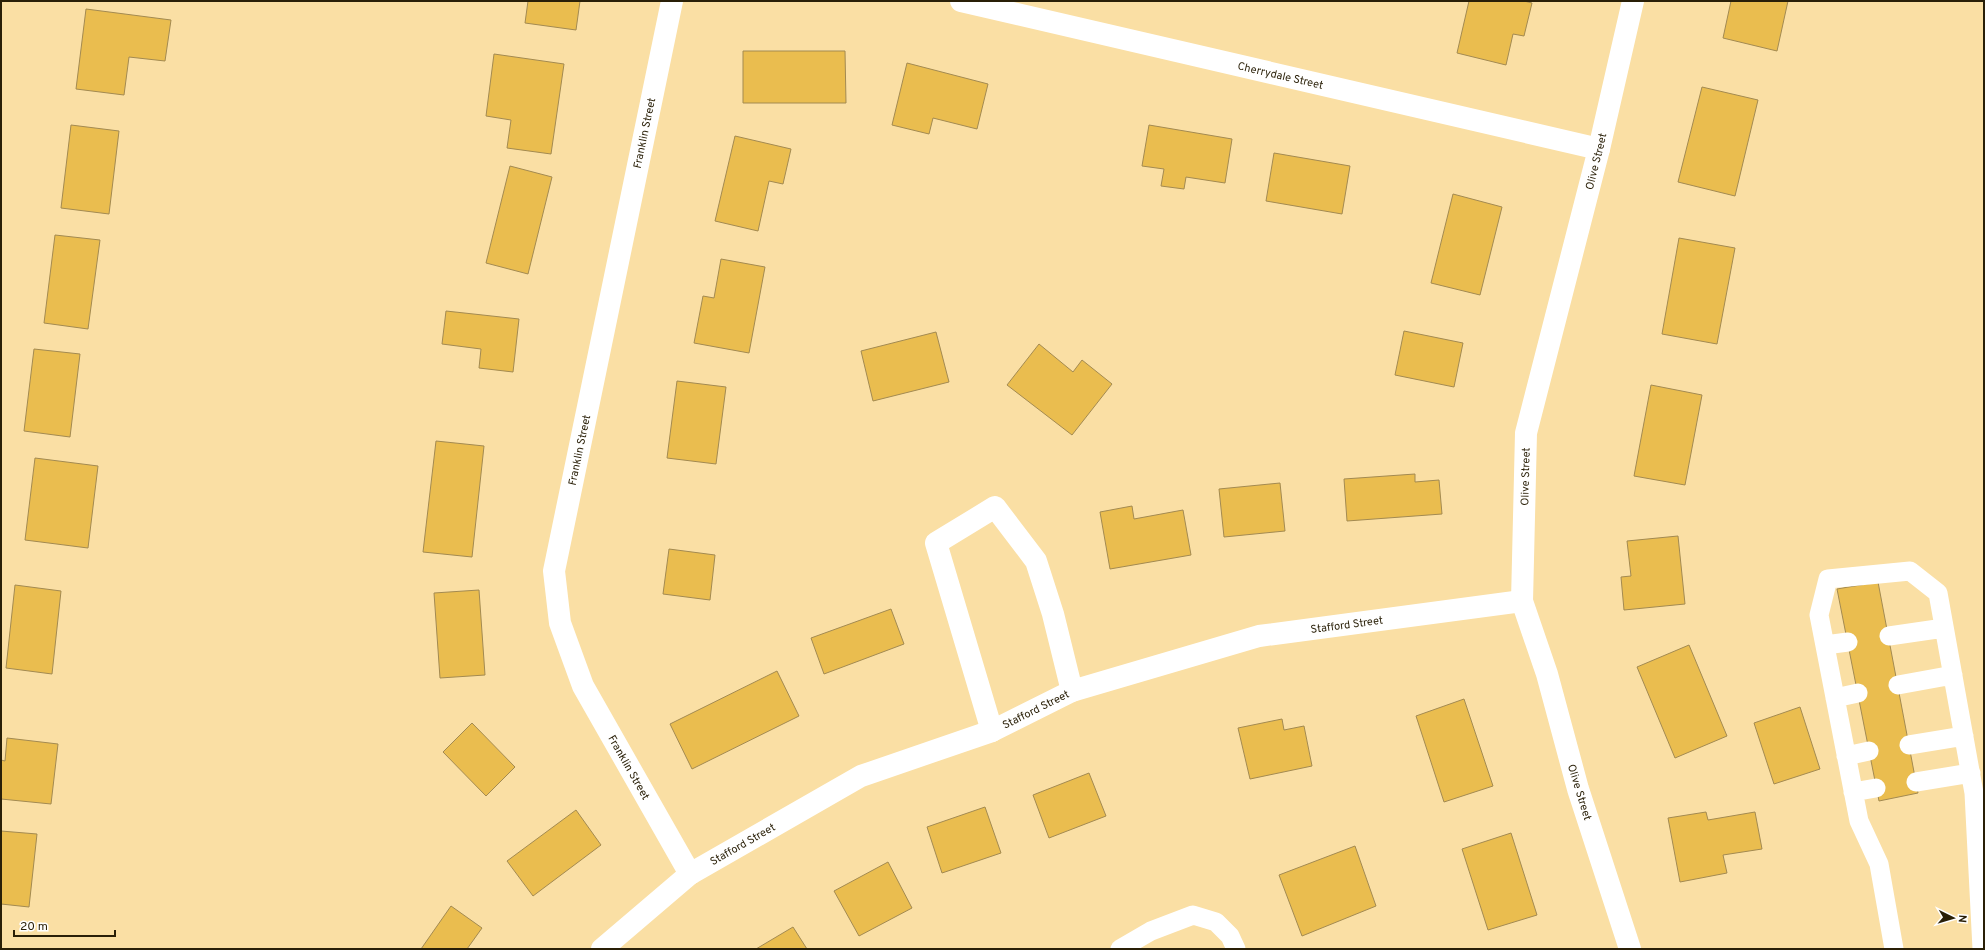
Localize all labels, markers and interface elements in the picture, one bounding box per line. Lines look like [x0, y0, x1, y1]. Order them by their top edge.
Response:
street label: Cherrydale Street [1236, 59, 1325, 93]
street label: Franklin Street [631, 96, 659, 170]
street label: Olive Street [1583, 132, 1610, 192]
street label: Franklin Street [566, 413, 594, 487]
street label: Olive Street [1518, 447, 1534, 506]
street label: Stafford Street [1310, 614, 1384, 637]
street label: Stafford Street [1000, 688, 1072, 733]
street label: Franklin Street [604, 733, 652, 803]
street label: Olive Street [1564, 762, 1594, 822]
street label: Stafford Street [708, 821, 778, 869]
north arrow [1933, 898, 1973, 938]
scale bar [14, 912, 115, 938]
text: N [1955, 914, 1969, 923]
text: 20 m [20, 919, 48, 935]

